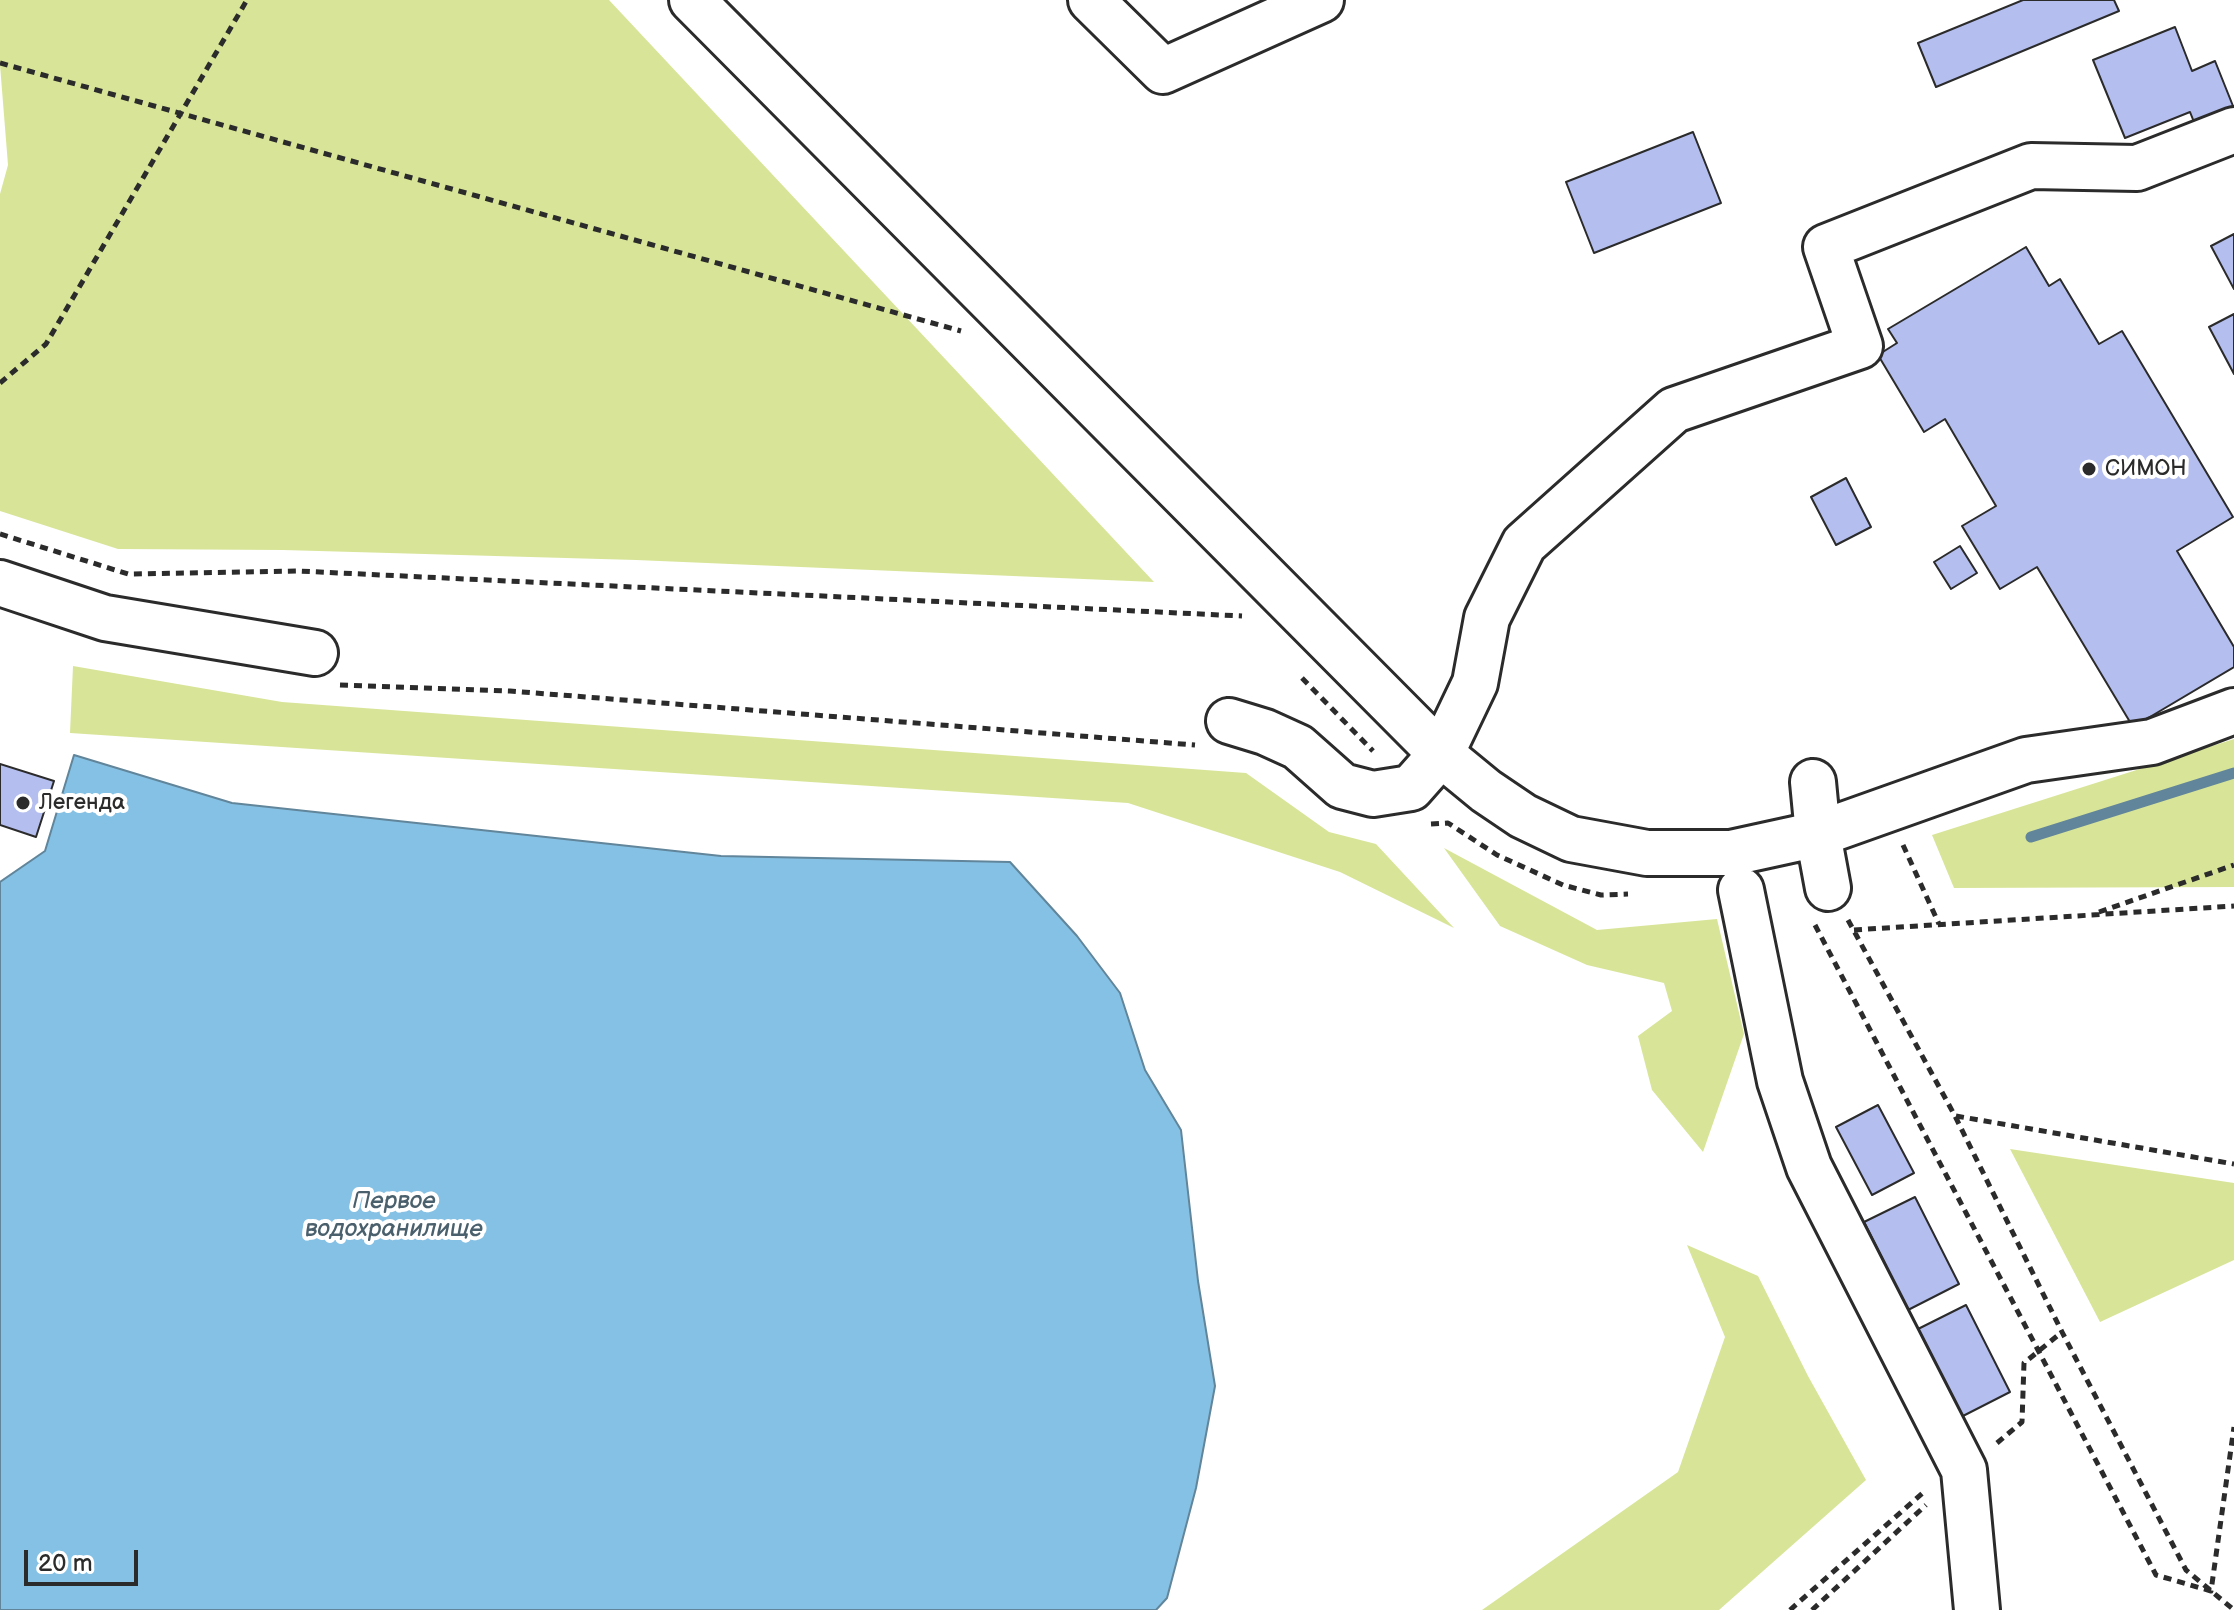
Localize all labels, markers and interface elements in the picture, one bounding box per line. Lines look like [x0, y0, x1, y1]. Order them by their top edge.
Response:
place label: СИМОН [2105, 456, 2187, 482]
marker: СИМОН [2080, 460, 2098, 478]
place label: Легенда [39, 790, 125, 816]
marker: Легенда [14, 794, 32, 812]
water label: Первое водохранилище [305, 1188, 483, 1244]
scale bar [28, 1534, 142, 1584]
text: 20 m [38, 1549, 93, 1578]

